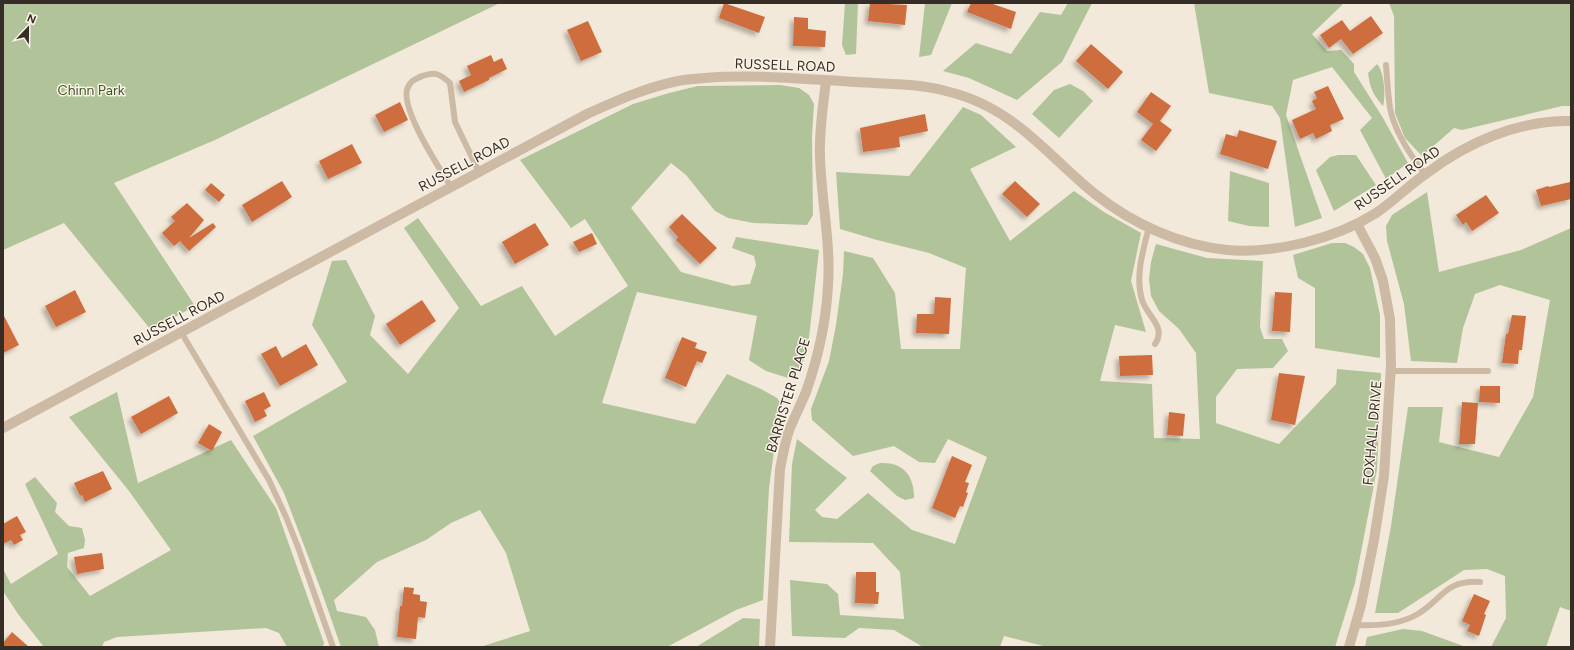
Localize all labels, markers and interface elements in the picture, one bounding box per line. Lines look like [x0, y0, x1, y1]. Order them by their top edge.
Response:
north arrow [8, 8, 48, 48]
text: N [25, 12, 38, 27]
street label: RUSSELL ROAD [734, 55, 836, 76]
park label: Chinn Park [58, 82, 125, 99]
street label: RUSSELL ROAD [416, 133, 513, 196]
street label: RUSSELL ROAD [1351, 143, 1443, 214]
street label: RUSSELL ROAD [131, 287, 228, 350]
street label: BARRISTER PLACE [763, 336, 814, 455]
street label: FOXHALL DRIVE [1359, 380, 1386, 486]

